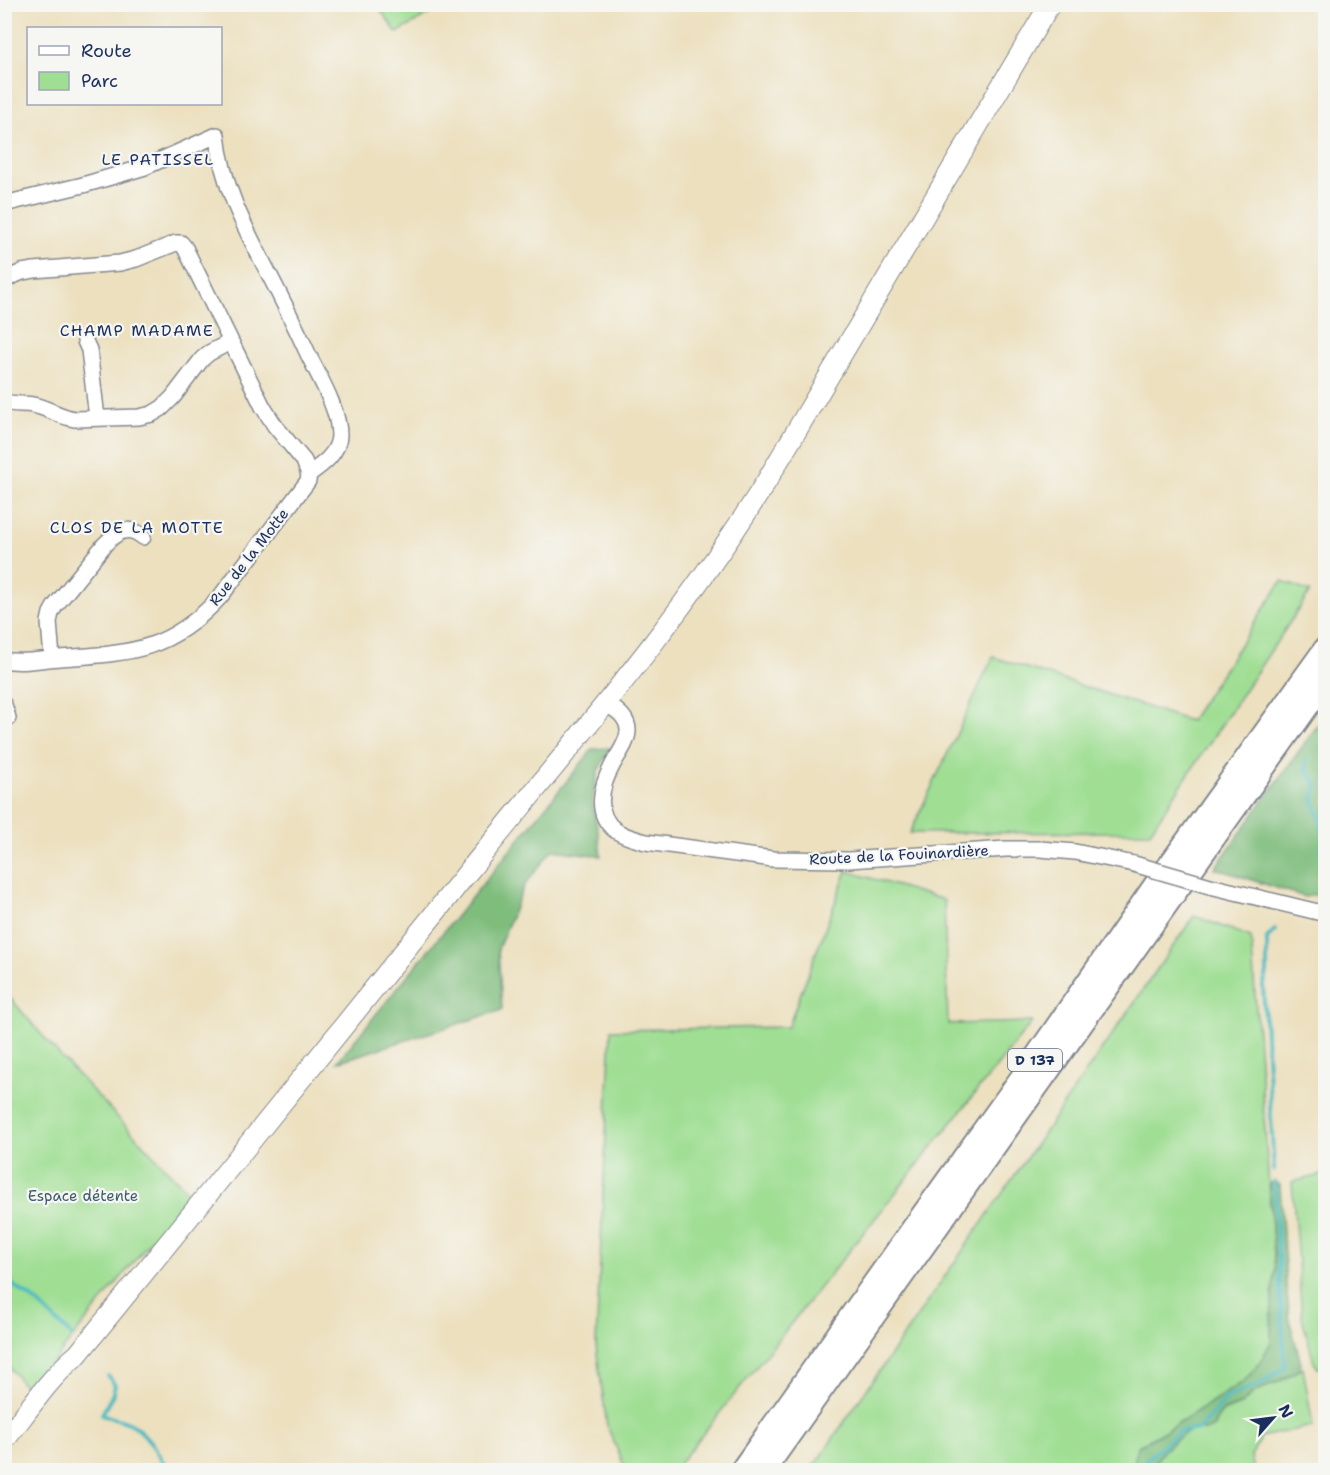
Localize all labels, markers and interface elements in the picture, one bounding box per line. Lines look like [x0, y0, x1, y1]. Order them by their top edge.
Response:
legend [27, 27, 222, 105]
text: Route [81, 39, 132, 63]
text: Parc [81, 69, 118, 93]
district label: LE PATISSEL [101, 149, 215, 170]
district label: CHAMP MADAME [60, 320, 214, 341]
street label: Rue de la Motte [205, 504, 293, 610]
district label: CLOS DE LA MOTTE [50, 517, 224, 538]
street label: Route de la Fouinardière [809, 840, 989, 870]
road number: D 137 [1008, 1049, 1062, 1071]
park label: Espace détente [28, 1186, 138, 1206]
north arrow [1243, 1388, 1303, 1448]
text: N [1274, 1401, 1298, 1422]

